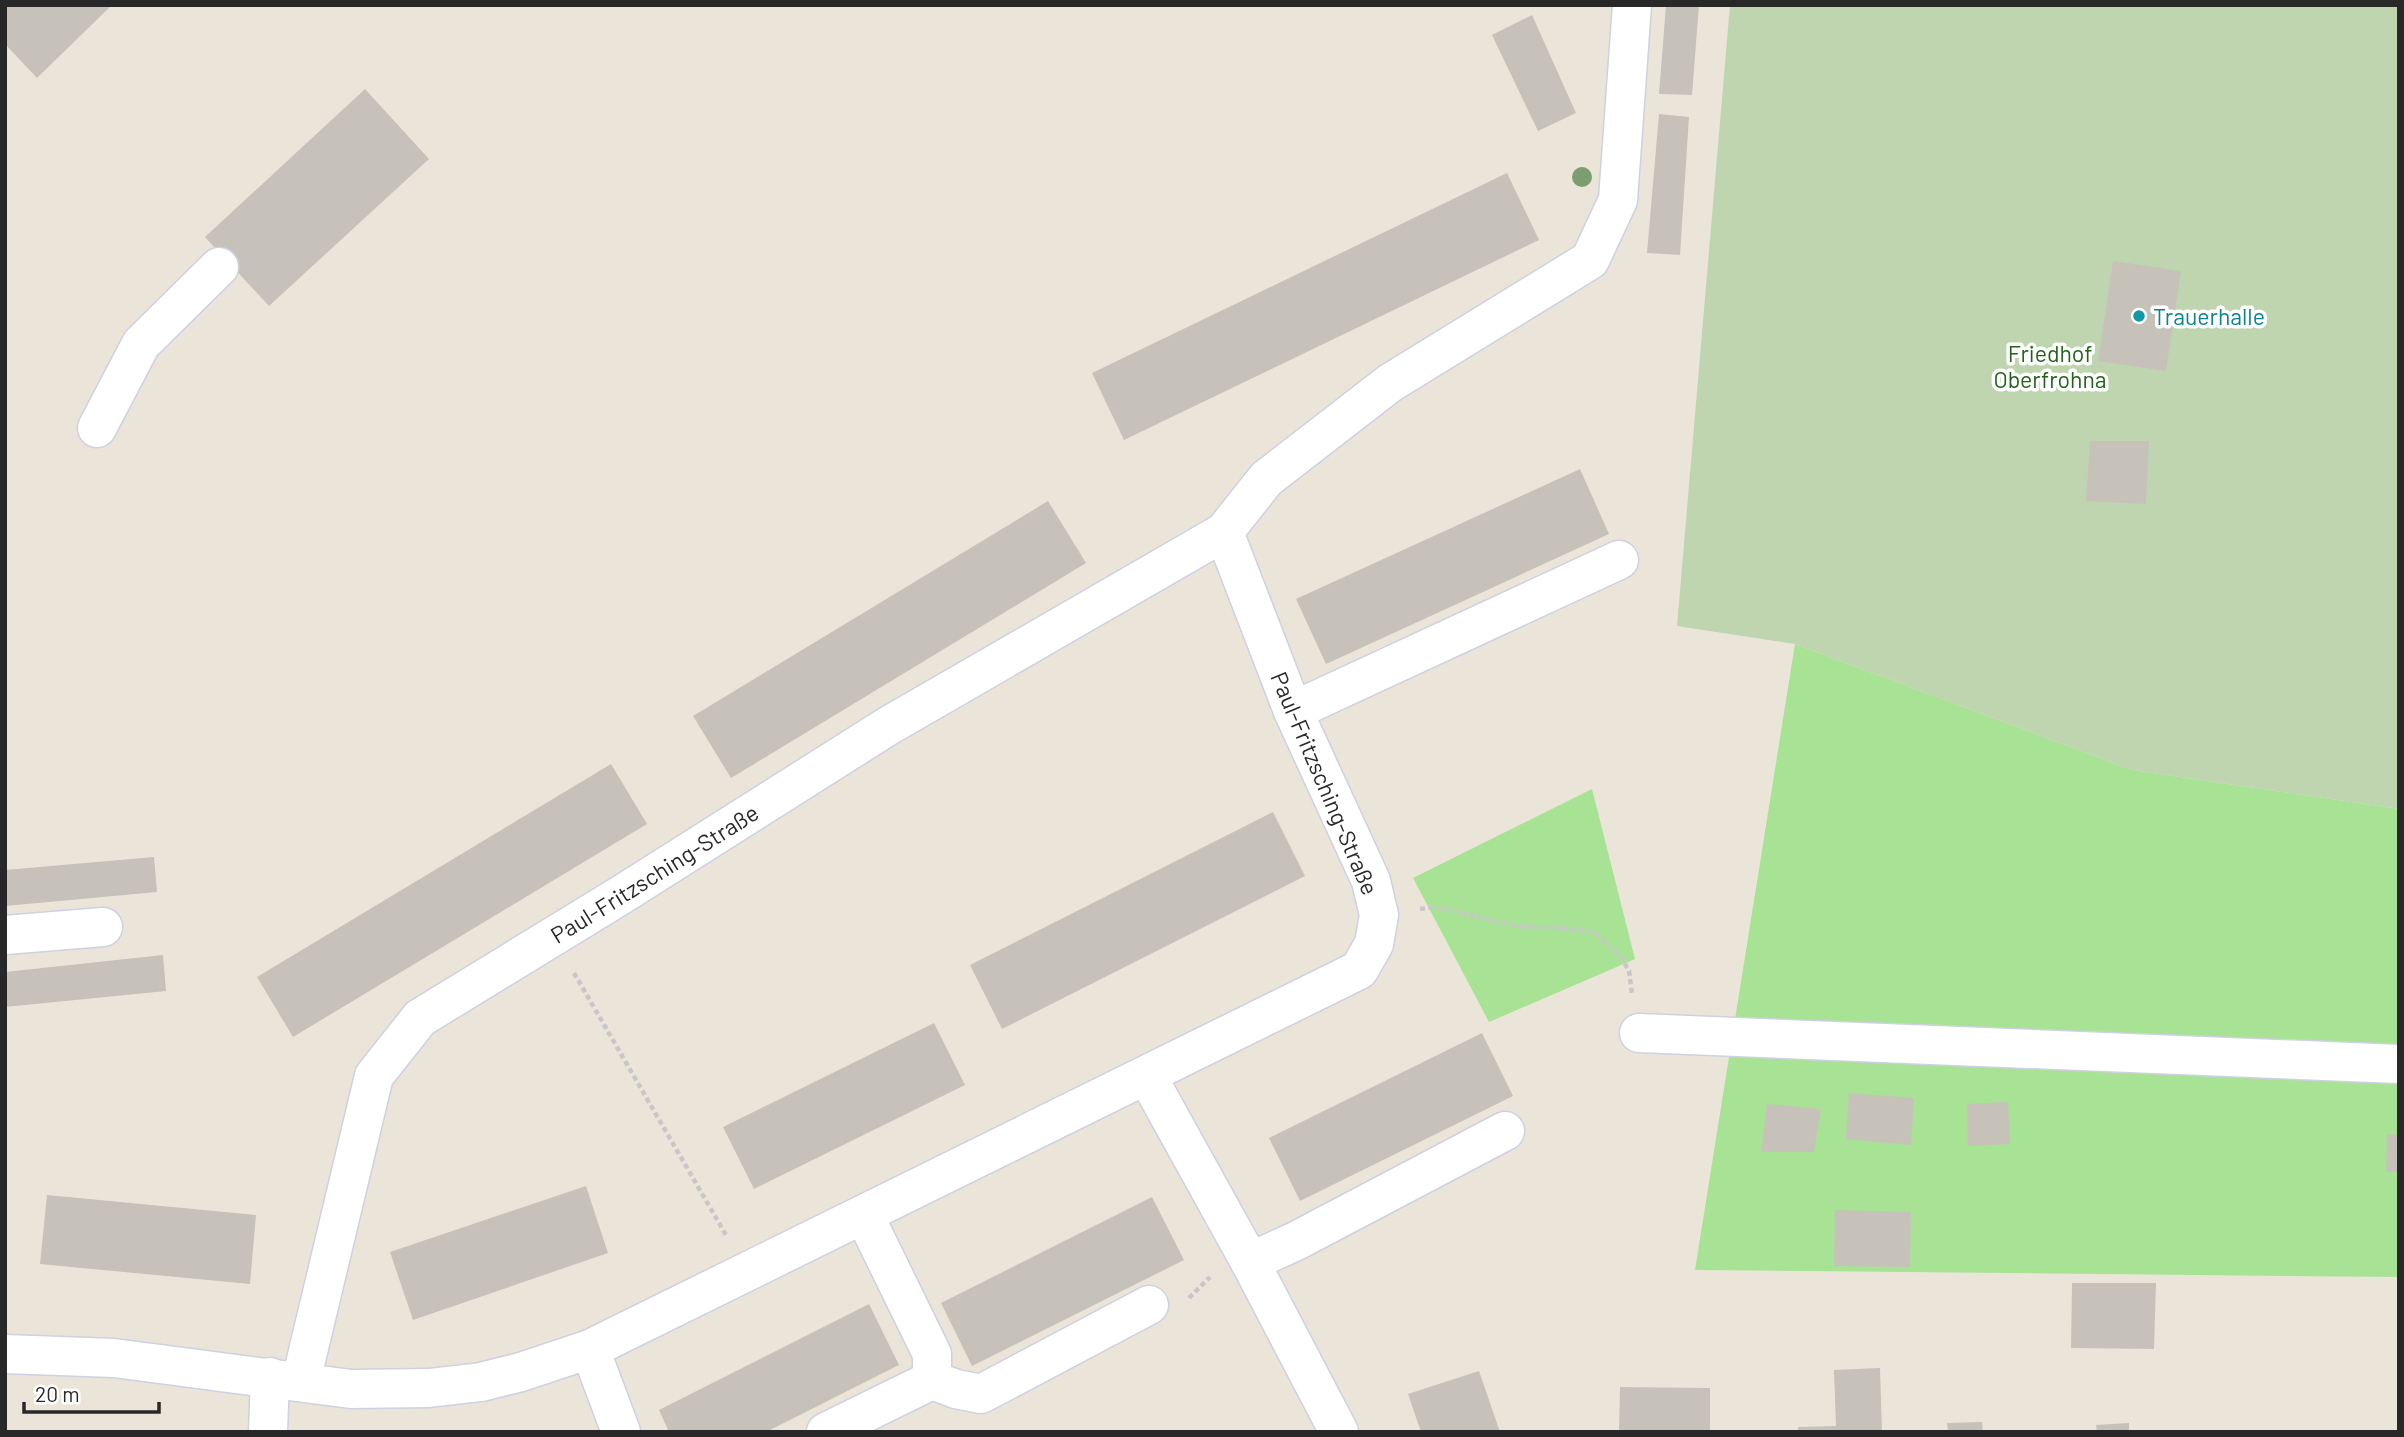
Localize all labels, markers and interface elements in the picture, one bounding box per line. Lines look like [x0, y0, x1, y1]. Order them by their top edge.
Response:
place label: Trauerhalle [2153, 302, 2265, 330]
marker: Trauerhalle [2131, 308, 2147, 324]
park label: Friedhof Oberfrohna [1993, 339, 2107, 393]
street label: Paul-Fritzsching-Straße [1265, 667, 1385, 899]
street label: Paul-Fritzsching-Straße [545, 798, 763, 949]
scale bar [24, 1370, 159, 1414]
text: 20 m [35, 1381, 80, 1406]

